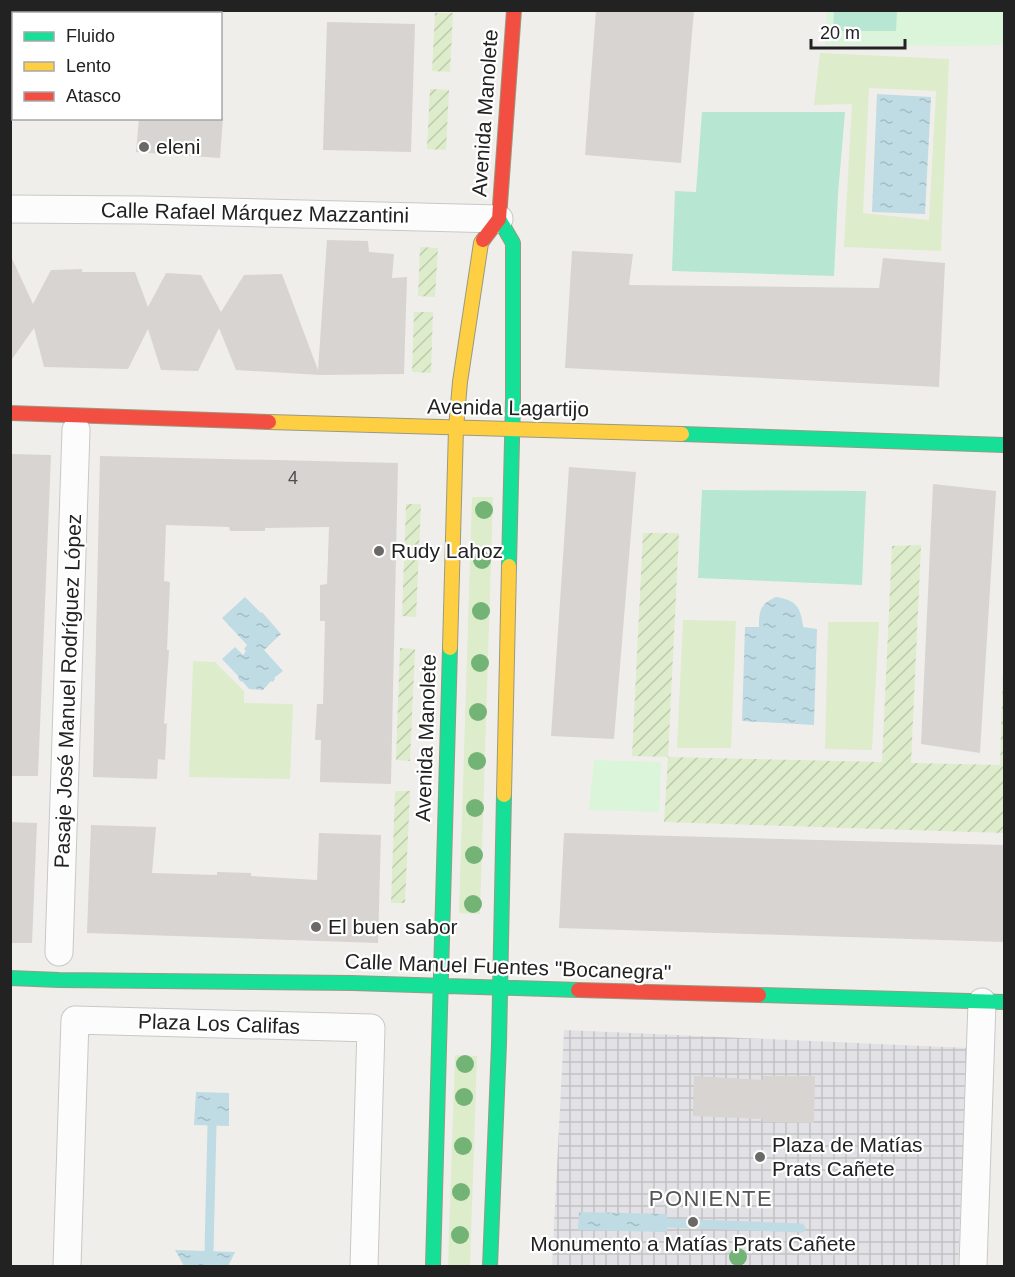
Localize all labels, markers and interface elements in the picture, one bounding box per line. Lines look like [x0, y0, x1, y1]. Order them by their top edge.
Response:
legend [12, 12, 222, 120]
scale bar [811, 12, 906, 50]
text: 20 m [820, 23, 860, 43]
text: Fluido [66, 26, 115, 46]
street label: Avenida Manolete [467, 29, 502, 197]
text: Lento [66, 56, 111, 76]
text: Atasco [66, 86, 121, 106]
place label: eleni [156, 135, 200, 158]
marker: eleni [137, 140, 151, 154]
street label: Calle Rafael Márquez Mazzantini [101, 198, 409, 227]
street label: Avenida Lagartijo [427, 395, 589, 420]
house number: 4 [288, 468, 298, 488]
street label: Pasaje José Manuel Rodríguez López [50, 513, 85, 869]
place label: Rudy Lahoz [391, 539, 503, 562]
marker: Rudy Lahoz [372, 544, 386, 558]
street label: Avenida Manolete [411, 654, 440, 822]
place label: El buen sabor [328, 915, 458, 938]
marker: El buen sabor [309, 920, 323, 934]
street label: Calle Manuel Fuentes "Bocanegra" [344, 949, 672, 984]
street label: Plaza Los Califas [138, 1009, 300, 1038]
place label: Plaza de Matías Prats Cañete [772, 1133, 923, 1180]
marker: Plaza de Matías Prats Cañete [753, 1150, 767, 1164]
district label: PONIENTE [649, 1186, 773, 1211]
marker: Monumento a Matías Prats Cañete [686, 1215, 700, 1229]
place label: Monumento a Matías Prats Cañete [530, 1232, 856, 1255]

